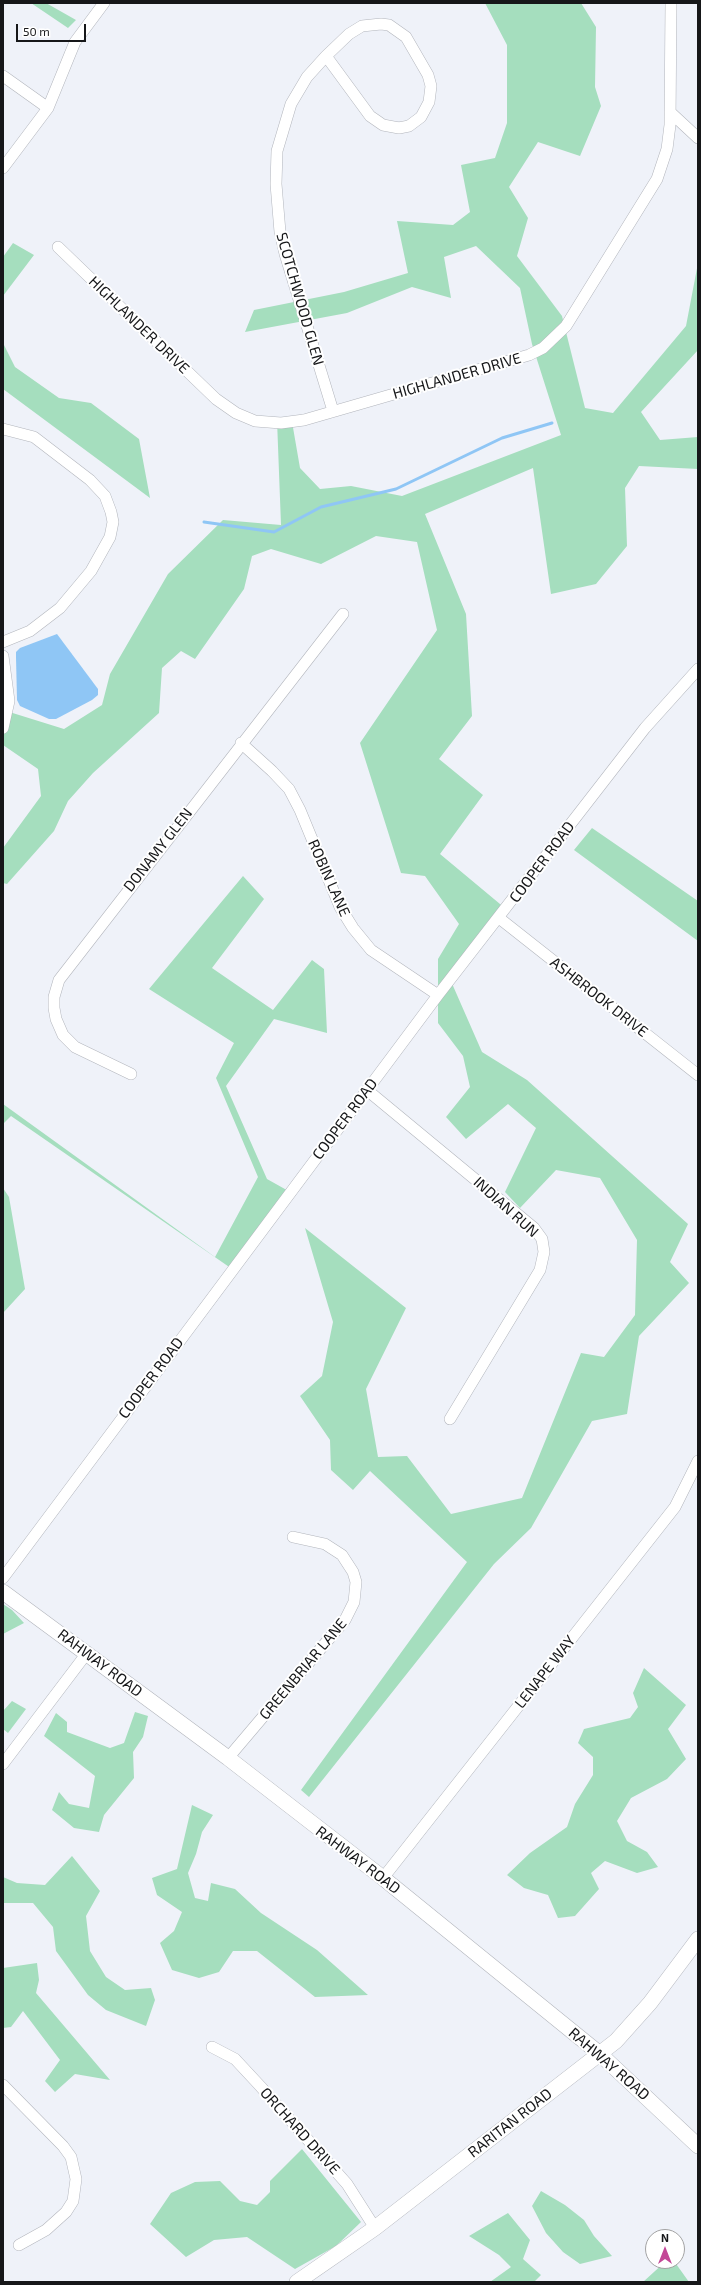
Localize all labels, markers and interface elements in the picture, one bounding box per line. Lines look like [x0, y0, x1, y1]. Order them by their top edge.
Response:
scale bar [18, 16, 88, 42]
text: 50 m [23, 24, 50, 38]
street label: SCOTCHWOOD GLEN [272, 231, 328, 367]
street label: HIGHLANDER DRIVE [85, 272, 193, 378]
street label: HIGHLANDER DRIVE [391, 349, 523, 403]
street label: DONAMY GLEN [120, 805, 196, 895]
street label: COOPER ROAD [506, 818, 578, 906]
street label: ROBIN LANE [304, 837, 354, 919]
street label: ASHBROOK DRIVE [546, 953, 652, 1041]
street label: COOPER ROAD [309, 1075, 381, 1163]
street label: INDIAN RUN [470, 1173, 542, 1241]
street label: COOPER ROAD [115, 1334, 187, 1422]
street label: GREENBRIAR LANE [255, 1615, 351, 1723]
street label: RAHWAY ROAD [54, 1625, 146, 1701]
street label: LENAPE WAY [511, 1632, 579, 1712]
street label: RAHWAY ROAD [312, 1822, 404, 1898]
street label: RAHWAY ROAD [565, 2024, 653, 2104]
street label: ORCHARD DRIVE [256, 2084, 344, 2178]
street label: RARITAN ROAD [465, 2085, 555, 2161]
north arrow [645, 2229, 685, 2269]
text: N [661, 2231, 669, 2244]

